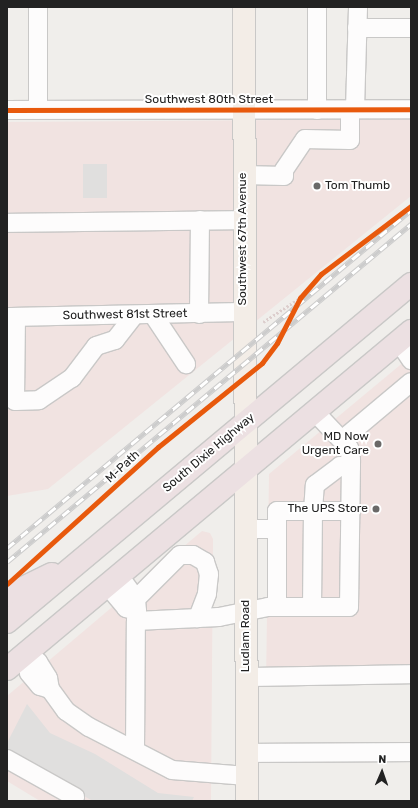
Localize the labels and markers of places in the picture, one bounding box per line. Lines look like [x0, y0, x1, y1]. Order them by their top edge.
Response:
place label: Tom Thumb [325, 179, 390, 193]
marker: Tom Thumb [312, 181, 322, 191]
place label: MD Now Urgent Care [302, 430, 369, 458]
marker: MD Now Urgent Care [372, 438, 384, 450]
place label: The UPS Store [288, 502, 368, 516]
marker: The UPS Store [371, 504, 381, 514]

